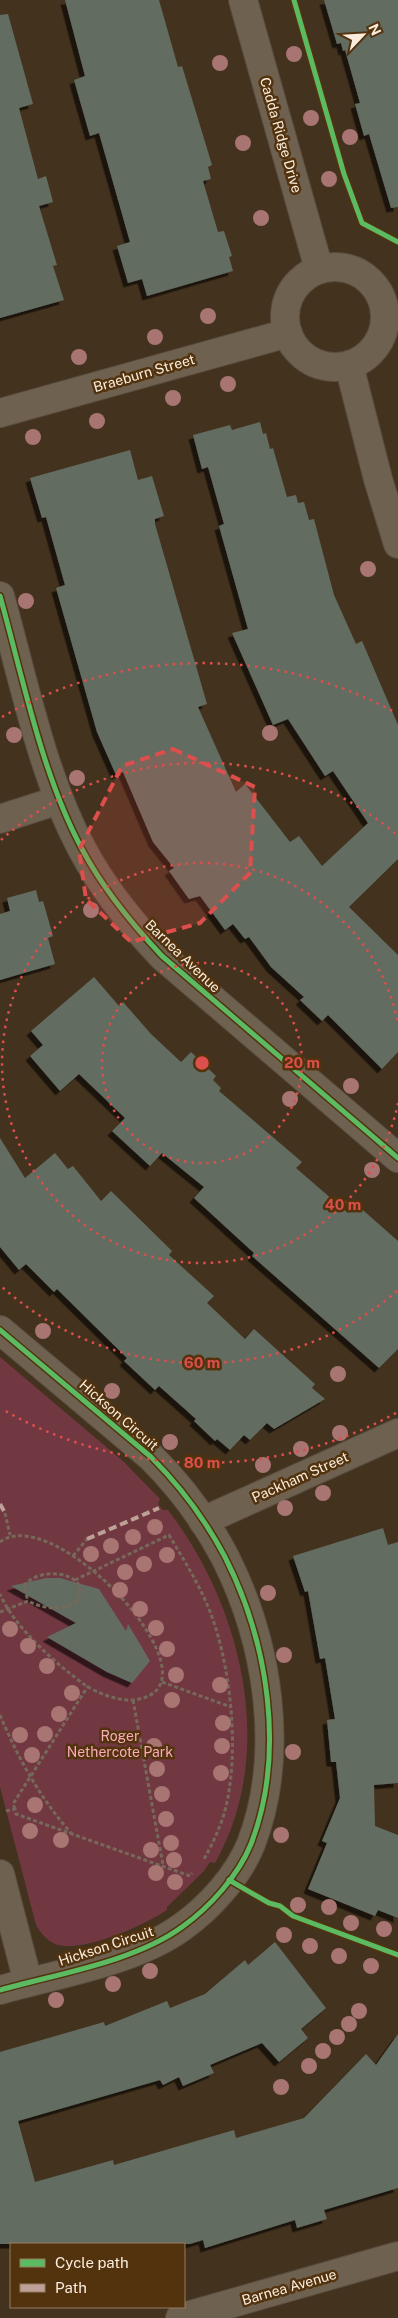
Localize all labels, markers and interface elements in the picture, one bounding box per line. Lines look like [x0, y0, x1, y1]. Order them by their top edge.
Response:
north arrow [338, 10, 388, 60]
text: N [365, 21, 384, 38]
street label: Cadda Ridge Drive [257, 75, 305, 195]
street label: Braeburn Street [91, 351, 197, 395]
street label: Barnea Avenue [142, 916, 224, 996]
centre of rings [193, 1054, 211, 1072]
text: 20 m [284, 1054, 320, 1071]
text: 40 m [325, 1196, 361, 1213]
text: 60 m [184, 1354, 220, 1371]
street label: Hickson Circuit [76, 1376, 162, 1454]
street label: Packham Street [249, 1449, 351, 1505]
text: 80 m [184, 1454, 220, 1471]
park label: Roger Nethercote Park [67, 1728, 173, 1760]
street label: Hickson Circuit [56, 1923, 156, 1969]
legend [10, 2243, 185, 2308]
text: Cycle path [55, 2254, 129, 2271]
street label: Barnea Avenue [240, 2266, 338, 2308]
text: Path [55, 2279, 87, 2296]

